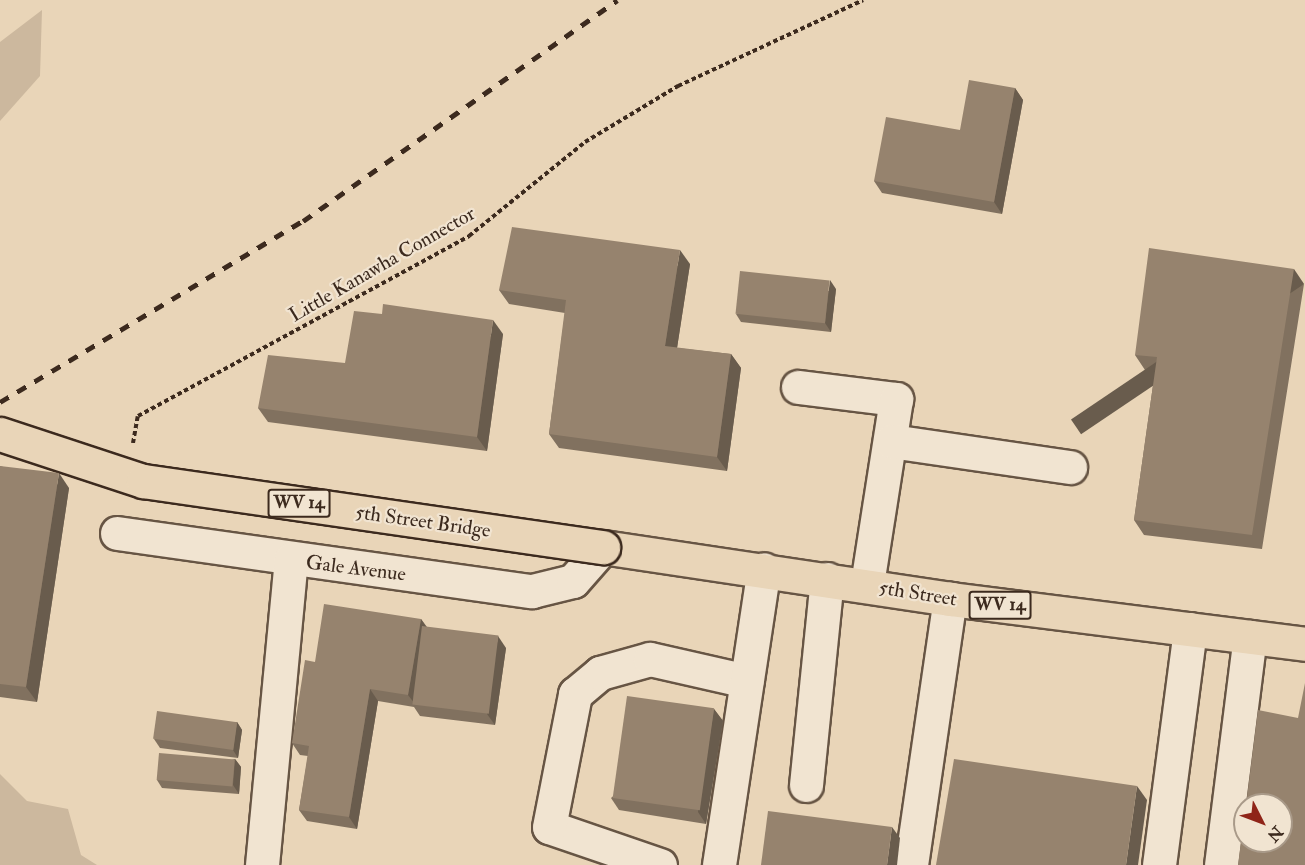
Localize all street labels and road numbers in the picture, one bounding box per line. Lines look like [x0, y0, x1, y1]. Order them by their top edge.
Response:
street label: Little Kanawha Connector [285, 201, 479, 327]
road number: WV 14 [268, 488, 330, 518]
street label: 5th Street Bridge [354, 500, 492, 542]
street label: Gale Avenue [305, 550, 407, 586]
street label: 5th Street [878, 575, 958, 611]
road number: WV 14 [968, 590, 1032, 620]

